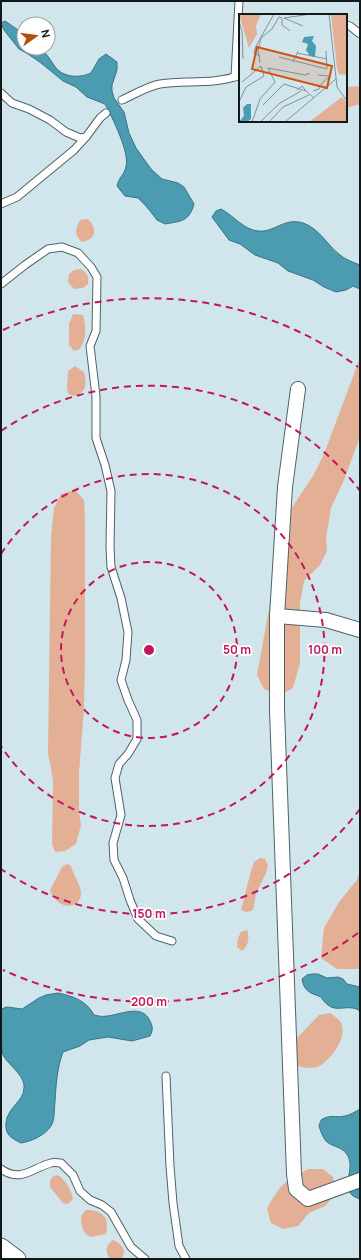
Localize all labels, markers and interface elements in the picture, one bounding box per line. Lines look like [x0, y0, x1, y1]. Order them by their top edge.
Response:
inset map [239, 14, 347, 122]
north arrow [16, 16, 56, 56]
text: N [38, 28, 54, 39]
text: 50 m [223, 641, 251, 658]
text: 100 m [308, 641, 342, 658]
centre of rings [142, 643, 156, 657]
text: 150 m [132, 905, 166, 922]
text: 200 m [131, 993, 167, 1010]

